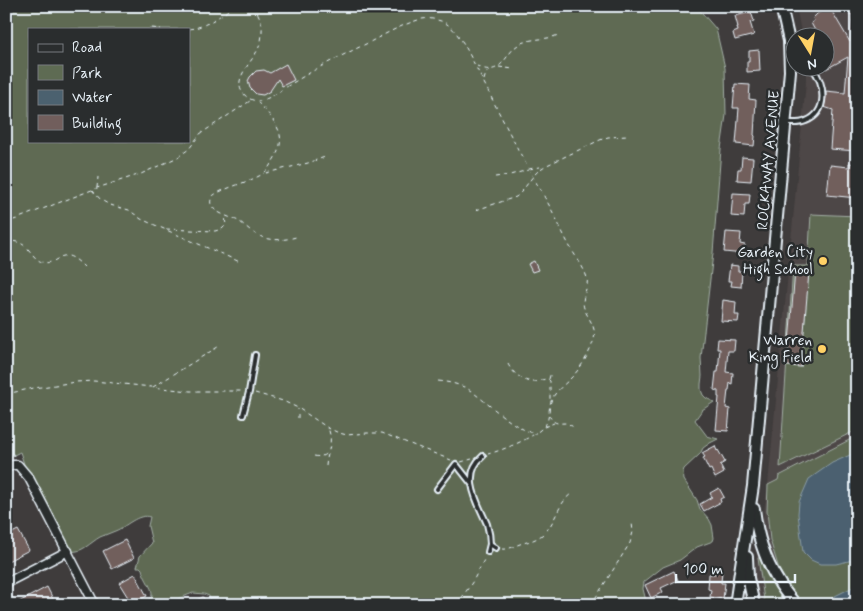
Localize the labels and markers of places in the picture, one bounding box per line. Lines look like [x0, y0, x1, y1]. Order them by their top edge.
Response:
place label: Garden City High School [737, 243, 813, 281]
marker: Garden City High School [817, 255, 829, 267]
place label: Warren King Field [749, 331, 812, 369]
marker: Warren King Field [816, 343, 828, 355]

